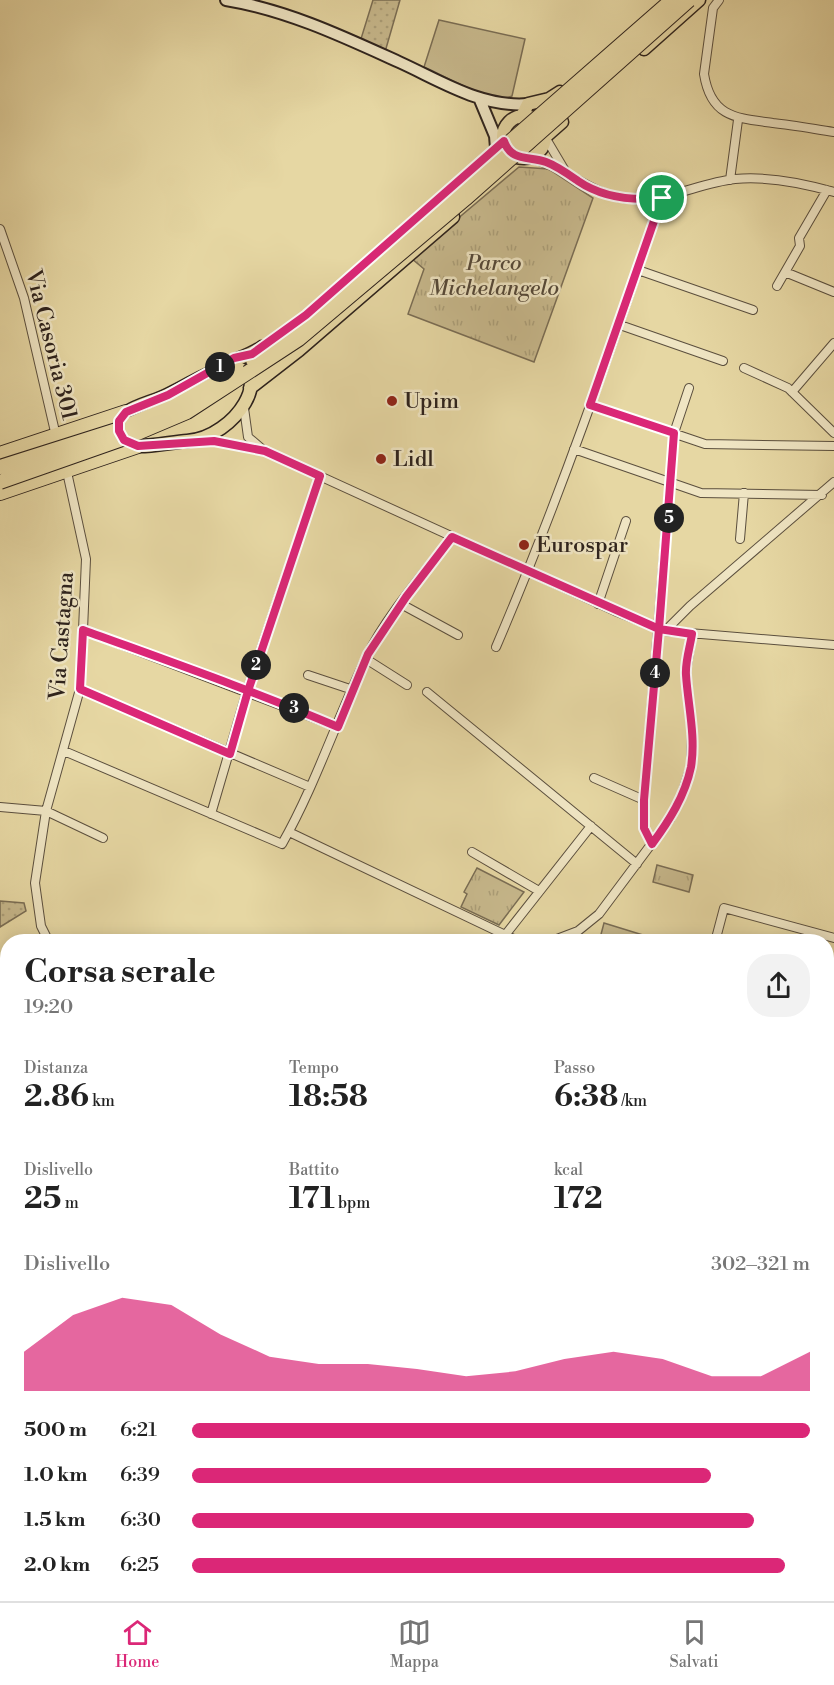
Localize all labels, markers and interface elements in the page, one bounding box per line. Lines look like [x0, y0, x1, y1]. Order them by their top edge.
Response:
pin [636, 172, 687, 223]
icon: arrive [645, 181, 678, 214]
park label: Parco Michelangelo [429, 250, 559, 302]
street label: Via Casoria 301 [19, 266, 83, 423]
pin: 1 [205, 352, 235, 382]
text: 1 [216, 357, 224, 377]
place label: Upim [404, 388, 459, 415]
marker: Upim [385, 394, 399, 408]
place label: Lidl [393, 446, 434, 473]
marker: Lidl [374, 452, 388, 466]
pin: 5 [654, 503, 684, 533]
text: 5 [664, 508, 674, 528]
place label: Eurospar [536, 532, 628, 559]
marker: Eurospar [517, 538, 531, 552]
street label: Via Castagna [44, 570, 80, 702]
pin: 2 [241, 650, 271, 680]
text: 2 [251, 655, 261, 675]
pin: 4 [640, 658, 670, 688]
text: 4 [650, 663, 660, 683]
pin: 3 [279, 693, 309, 723]
text: 3 [289, 698, 299, 718]
text: Corsa serale [24, 952, 216, 993]
button: share [747, 954, 810, 1017]
text: 19:20 [24, 995, 73, 1020]
text: Distanza [24, 1058, 88, 1078]
text: Tempo [289, 1058, 339, 1078]
text: Passo [554, 1058, 595, 1078]
text: 2.86 [24, 1078, 89, 1116]
text: 18:58 [289, 1078, 368, 1116]
text: 6:38 [554, 1078, 618, 1116]
text: km [89, 1091, 115, 1111]
text: /km [618, 1091, 647, 1111]
text: Dislivello [24, 1160, 93, 1180]
text: Battito [289, 1160, 339, 1180]
text: kcal [554, 1160, 583, 1180]
text: 25 [24, 1180, 61, 1218]
text: 171 [289, 1180, 335, 1218]
text: 172 [554, 1180, 603, 1218]
text: m [61, 1193, 79, 1213]
text: bpm [335, 1193, 370, 1213]
text: Dislivello [24, 1252, 110, 1277]
text: 302–321 m [711, 1252, 810, 1277]
text: 500 m [24, 1418, 87, 1443]
text: 6:21 [120, 1418, 157, 1443]
text: 1.0 km [24, 1463, 88, 1488]
text: 6:39 [120, 1463, 160, 1488]
text: 1.5 km [24, 1508, 85, 1533]
text: 6:30 [120, 1508, 161, 1533]
text: 2.0 km [24, 1553, 90, 1578]
text: 6:25 [120, 1553, 159, 1578]
tab: Home [115, 1616, 159, 1672]
tab: Mappa [390, 1616, 439, 1672]
tab: Salvati [670, 1616, 719, 1672]

